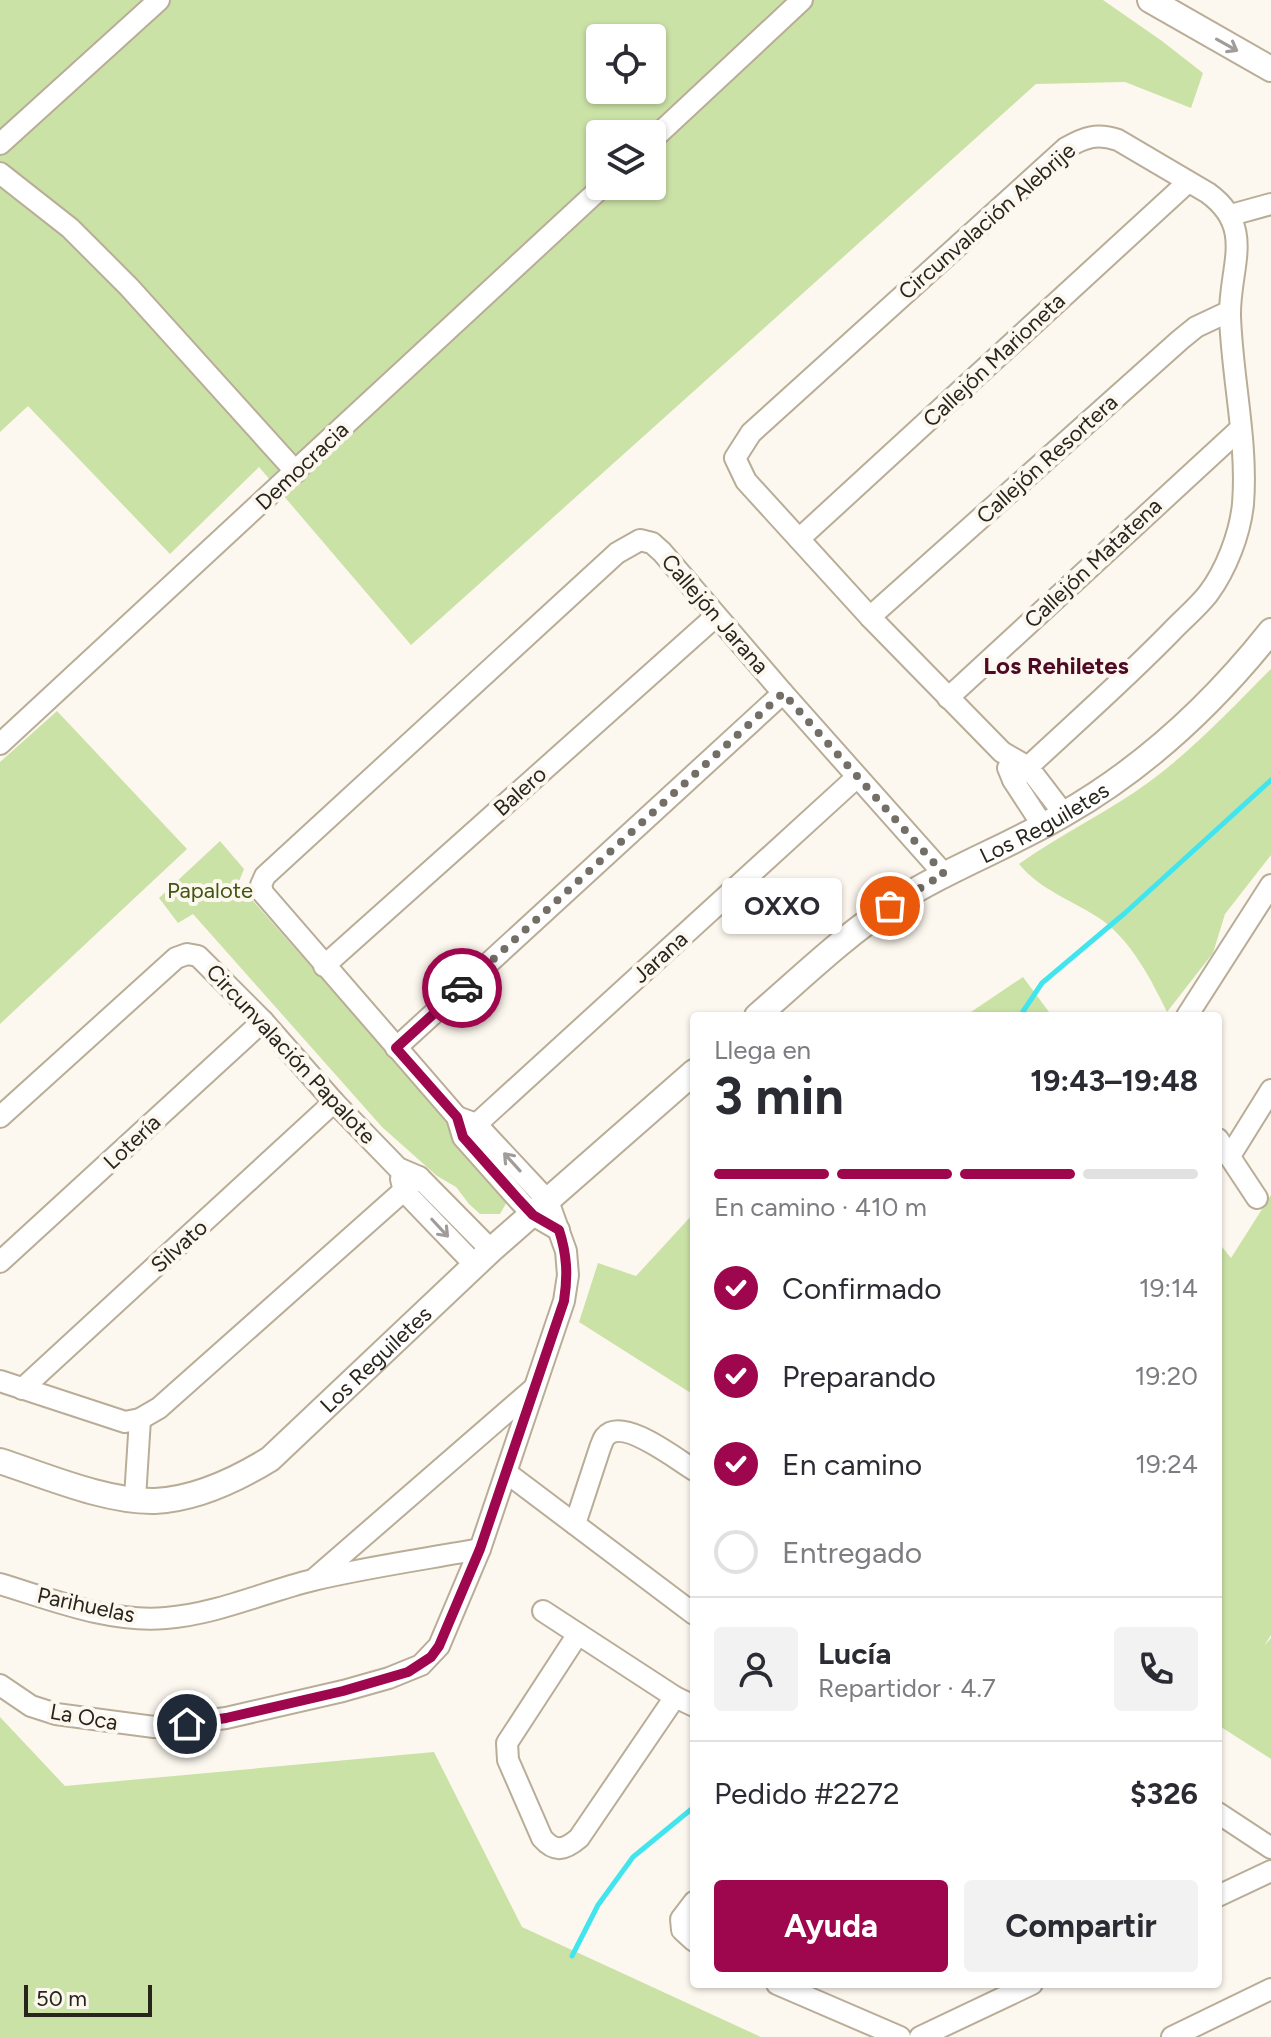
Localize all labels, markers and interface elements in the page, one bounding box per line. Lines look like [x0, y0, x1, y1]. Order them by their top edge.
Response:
map controls [586, 24, 666, 200]
button: locate [586, 24, 666, 104]
one-way arrow [1215, 38, 1238, 54]
button: layers [586, 120, 666, 200]
street label: Circunvalación Alebrije [893, 137, 1081, 305]
street label: Callejón Marioneta [917, 287, 1071, 433]
street label: Callejón Resortera [971, 389, 1123, 529]
street label: Democracia [250, 416, 354, 516]
street label: Callejón Matatena [1019, 492, 1167, 634]
street label: Callejón Jarana [656, 549, 774, 679]
district label: Los Rehiletes [983, 651, 1129, 680]
street label: Balero [488, 760, 552, 822]
street label: Los Reguiletes [975, 776, 1114, 869]
pin [856, 872, 924, 940]
park label: Papalote [167, 877, 253, 904]
callout: OXXO [722, 878, 842, 934]
icon: bag [868, 884, 912, 928]
text: OXXO [744, 890, 820, 922]
street label: Jarana [627, 925, 693, 989]
courier [422, 948, 502, 1028]
street label: Circunvalación Papalote [200, 958, 382, 1150]
icon: car [440, 966, 484, 1010]
text: Llega en [714, 1034, 811, 1066]
text: 19:43–19:48 [1030, 1062, 1198, 1099]
text: 3 min [714, 1065, 844, 1127]
street label: Lotería [98, 1109, 166, 1175]
one-way arrow [504, 1153, 522, 1173]
text: En camino · 410 m [714, 1191, 927, 1223]
street label: Silvato [145, 1214, 213, 1278]
one-way arrow [431, 1218, 450, 1238]
icon: check [714, 1266, 758, 1310]
text: Confirmado [782, 1270, 942, 1307]
text: 19:14 [1139, 1272, 1198, 1304]
street label: Los Reguiletes [314, 1300, 437, 1418]
icon: check [714, 1354, 758, 1398]
text: Preparando [782, 1358, 936, 1395]
text: 19:20 [1135, 1360, 1198, 1392]
icon: check [714, 1442, 758, 1486]
text: En camino [782, 1446, 922, 1483]
text: 19:24 [1135, 1448, 1198, 1480]
text: Entregado [782, 1534, 922, 1571]
street label: Parihuelas [35, 1581, 137, 1629]
button: person [714, 1627, 798, 1711]
button: phone [1114, 1627, 1198, 1711]
text: Lucía [818, 1635, 891, 1672]
text: Repartidor · 4.7 [818, 1672, 996, 1704]
pin [153, 1690, 221, 1758]
street label: La Oca [48, 1698, 120, 1736]
icon: home [165, 1702, 209, 1746]
text: Pedido #2272 [714, 1775, 900, 1812]
text: $326 [1130, 1775, 1198, 1812]
button: Ayuda [714, 1880, 948, 1972]
button: Compartir [964, 1880, 1198, 1972]
scale bar [24, 1981, 152, 2017]
text: 50 m [36, 1985, 87, 2012]

